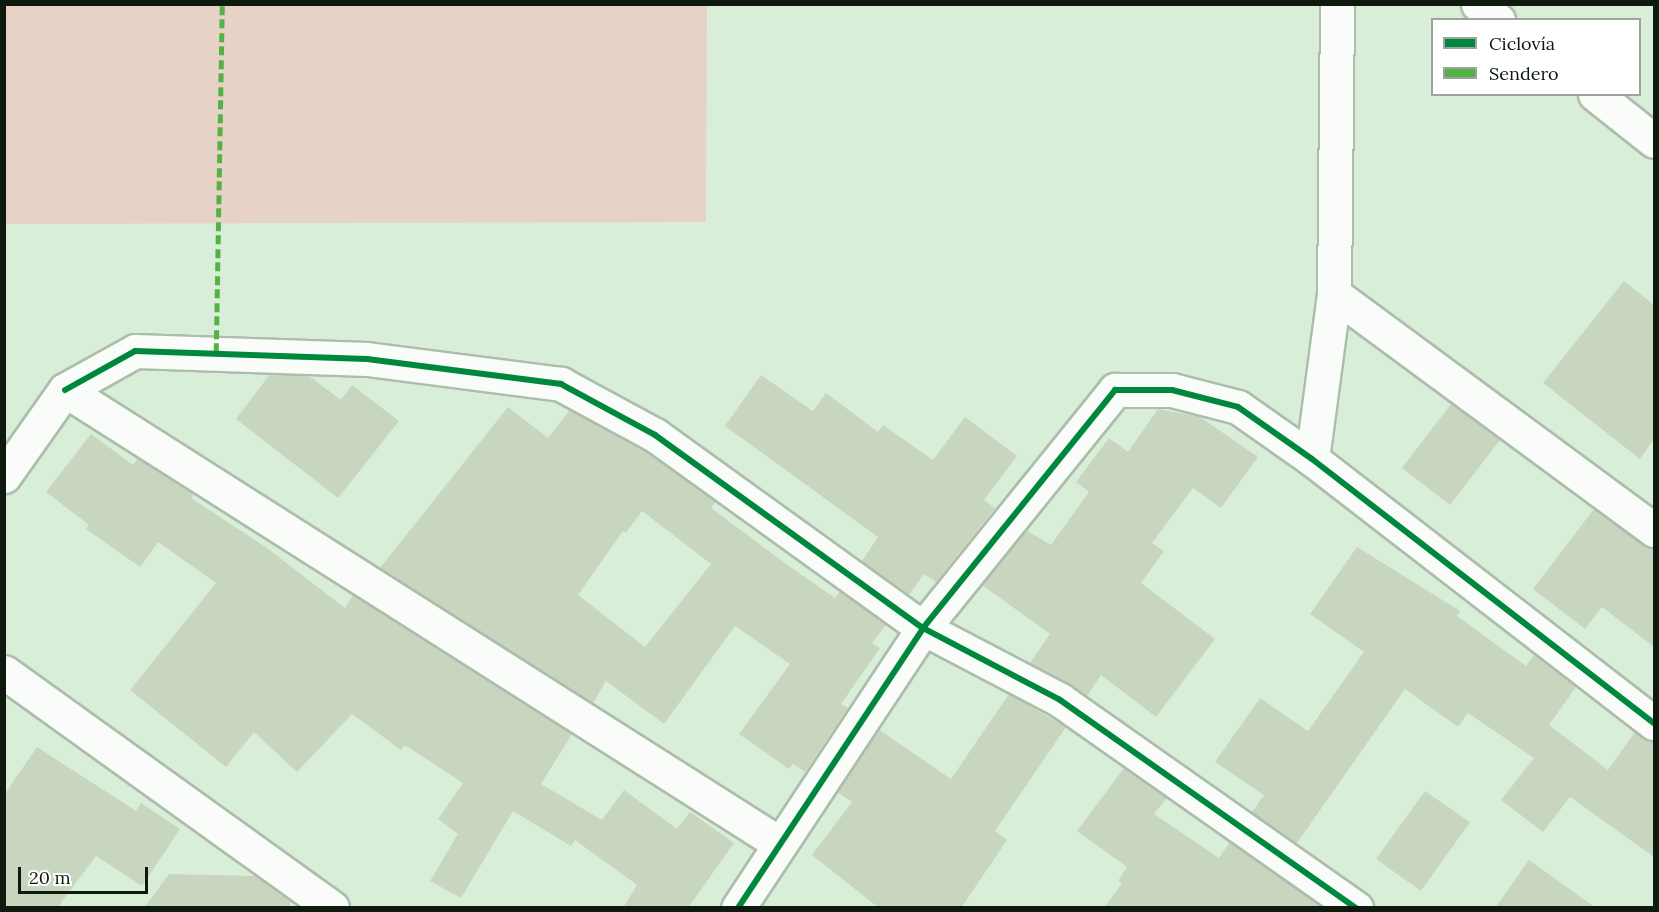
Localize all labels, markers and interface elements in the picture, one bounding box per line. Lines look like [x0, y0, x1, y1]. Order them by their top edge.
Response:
legend [1431, 18, 1641, 96]
text: Ciclovía [1489, 32, 1555, 55]
text: Sendero [1489, 62, 1559, 85]
scale bar [21, 855, 152, 893]
text: 20 m [29, 866, 71, 889]

